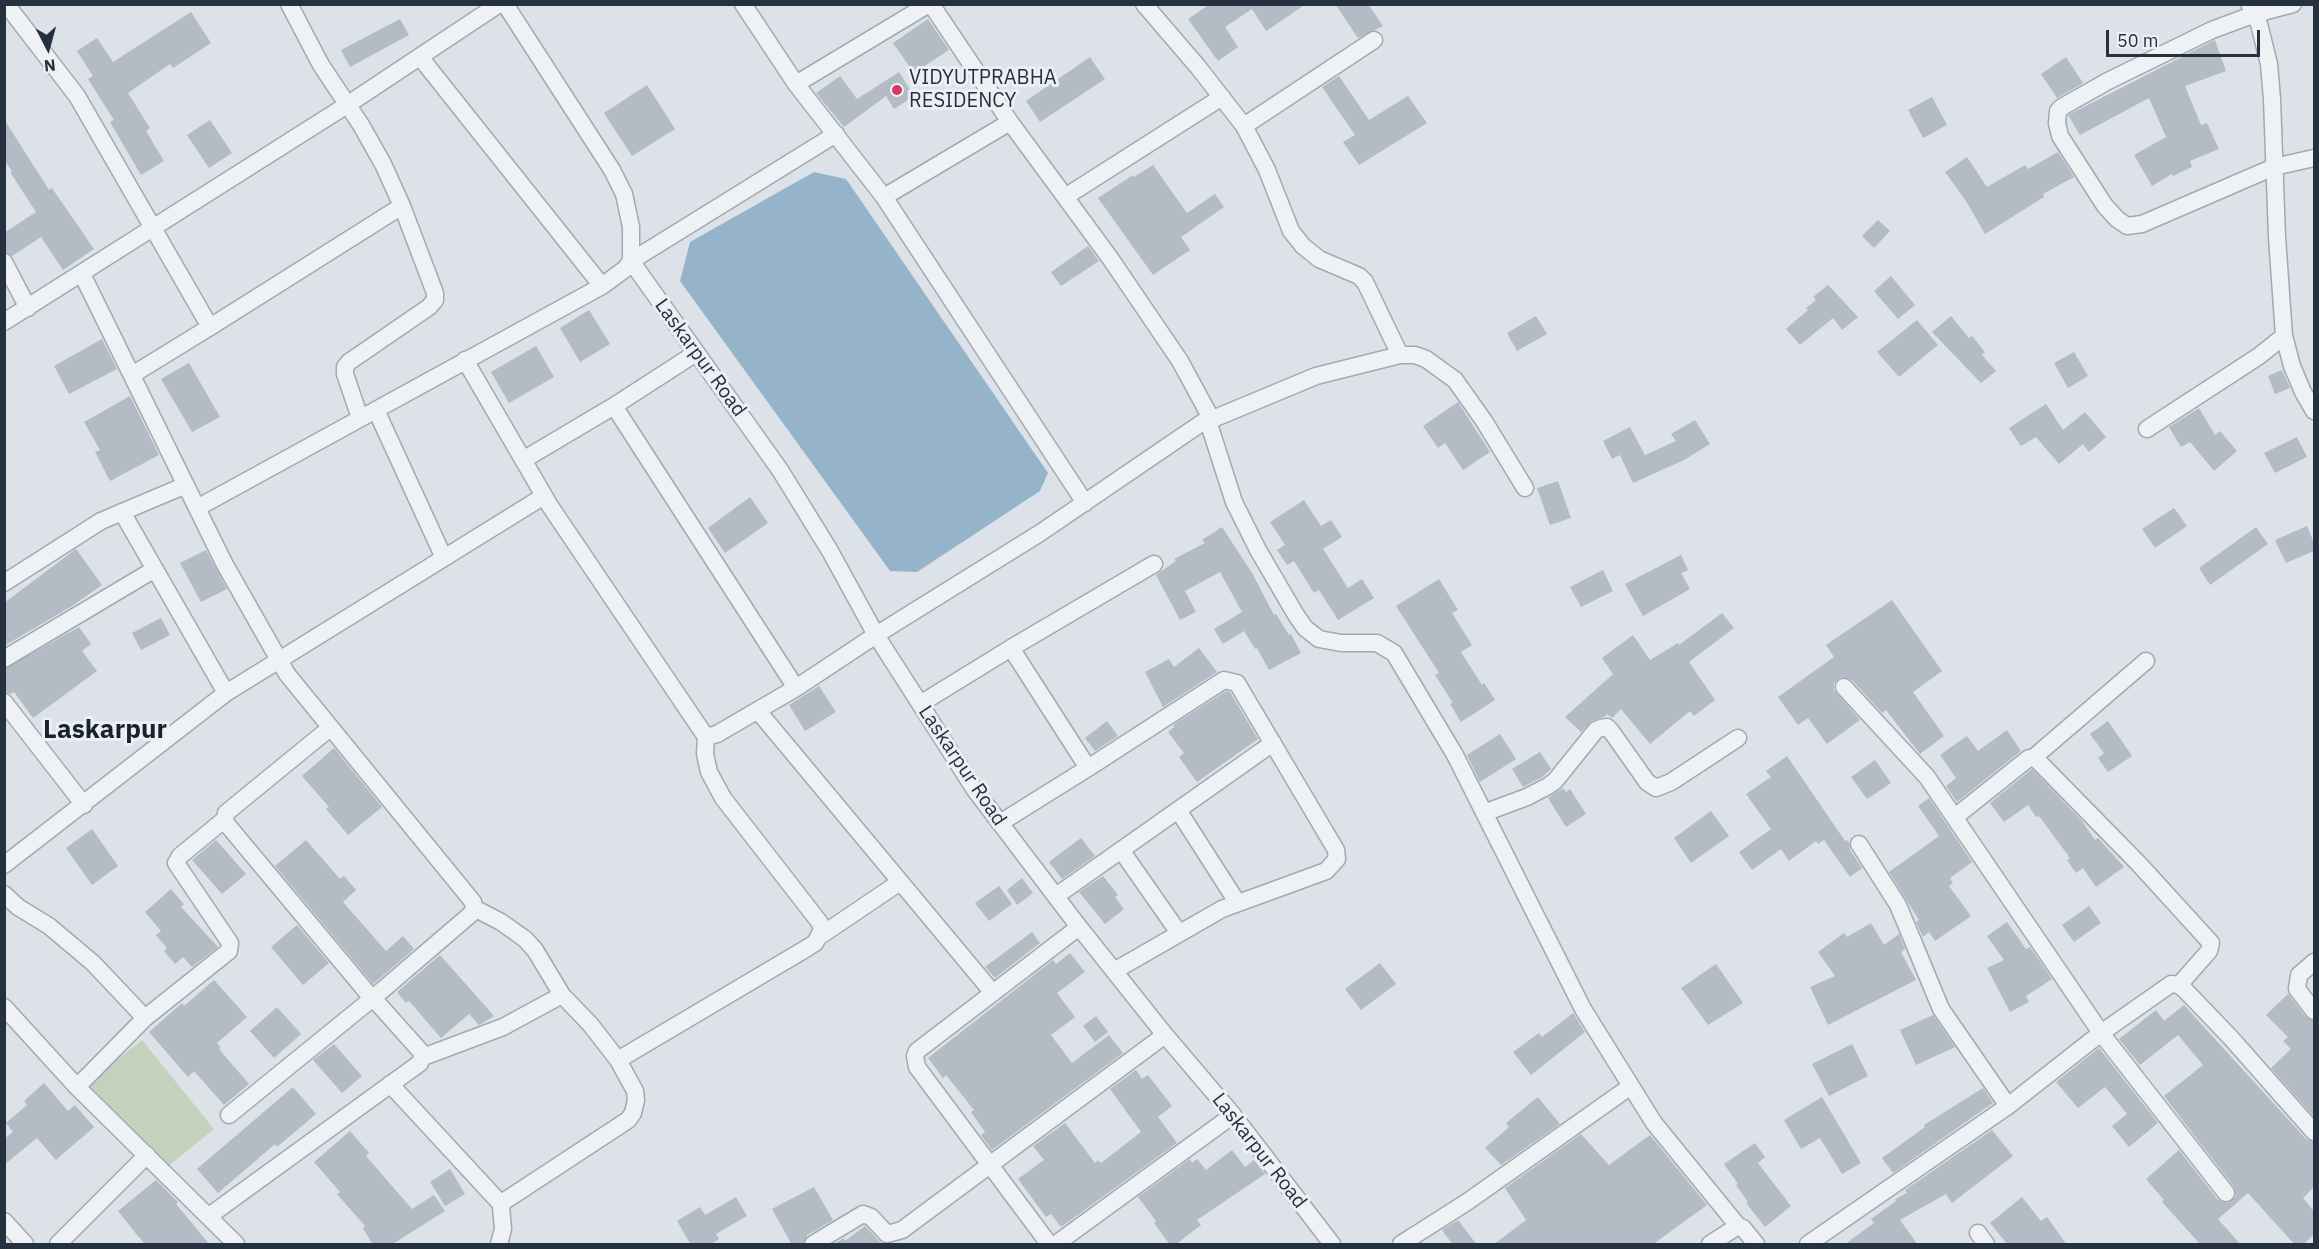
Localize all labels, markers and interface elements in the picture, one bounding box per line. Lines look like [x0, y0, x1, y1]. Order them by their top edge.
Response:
north arrow [18, 18, 78, 78]
scale bar [2109, 18, 2264, 56]
text: 50 m [2117, 29, 2159, 52]
text: N [43, 55, 57, 76]
place label: VIDYUTPRABHA RESIDENCY [909, 66, 1057, 113]
marker: VIDYUTPRABHA RESIDENCY [890, 83, 904, 97]
street label: Laskarpur Road [649, 294, 751, 422]
street label: Laskarpur Road [913, 701, 1011, 831]
district label: Laskarpur [43, 714, 167, 746]
street label: Laskarpur Road [1206, 1088, 1312, 1214]

